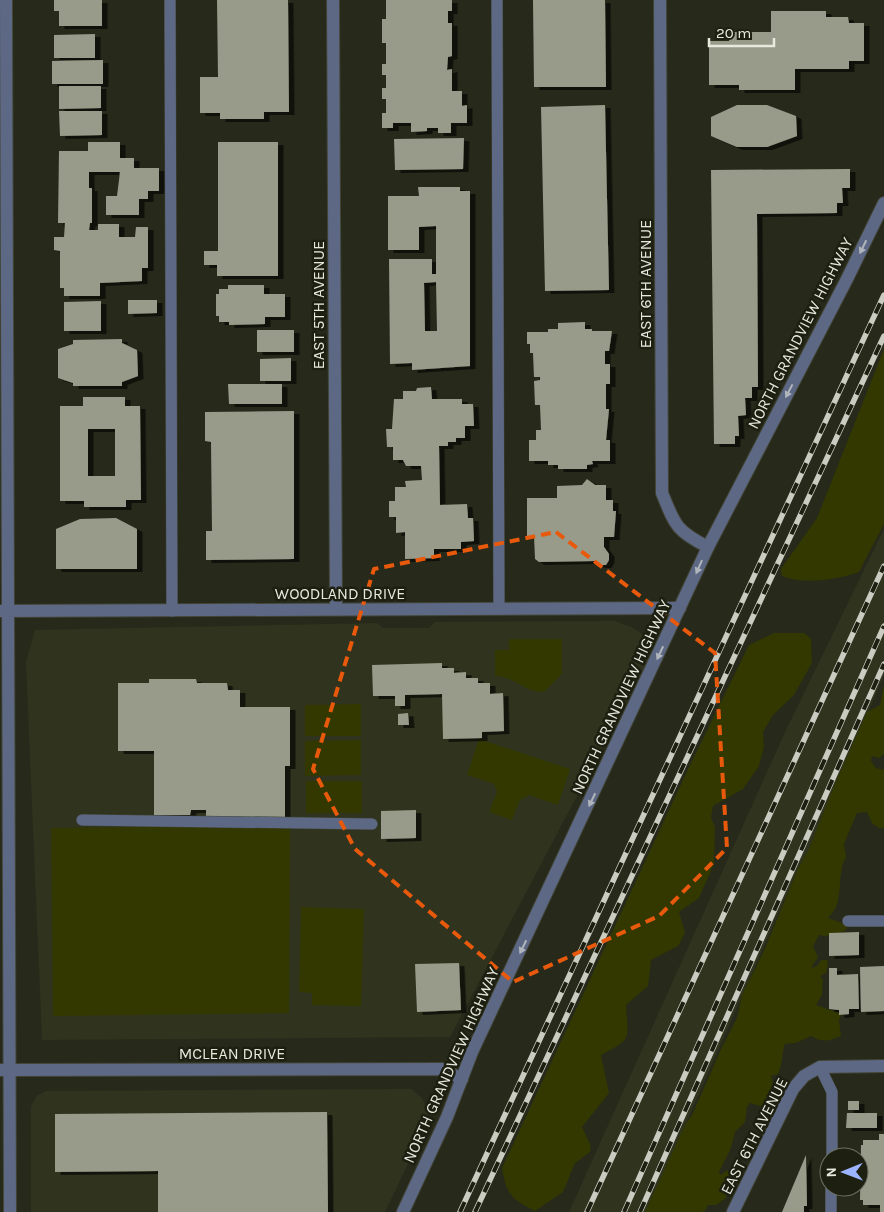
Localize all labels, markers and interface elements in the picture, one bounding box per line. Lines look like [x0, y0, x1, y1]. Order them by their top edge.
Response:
scale bar [709, 15, 774, 47]
text: 20 m [716, 24, 751, 42]
street label: EAST 6TH AVENUE [636, 220, 655, 348]
street label: NORTH GRANDVIEW HIGHWAY [743, 234, 857, 432]
one-way arrow [859, 240, 867, 254]
street label: EAST 5TH AVENUE [309, 241, 328, 369]
one-way arrow [785, 384, 793, 399]
one-way arrow [695, 560, 703, 574]
street label: WOODLAND DRIVE [275, 584, 405, 603]
street label: NORTH GRANDVIEW HIGHWAY [567, 597, 675, 797]
one-way arrow [656, 646, 664, 660]
one-way arrow [587, 793, 595, 807]
one-way arrow [519, 940, 527, 954]
street label: NORTH GRANDVIEW HIGHWAY [399, 964, 503, 1166]
street label: MCLEAN DRIVE [179, 1044, 285, 1063]
street label: EAST 6TH AVENUE [716, 1074, 792, 1198]
north arrow [819, 1147, 869, 1197]
text: N [823, 1167, 840, 1177]

